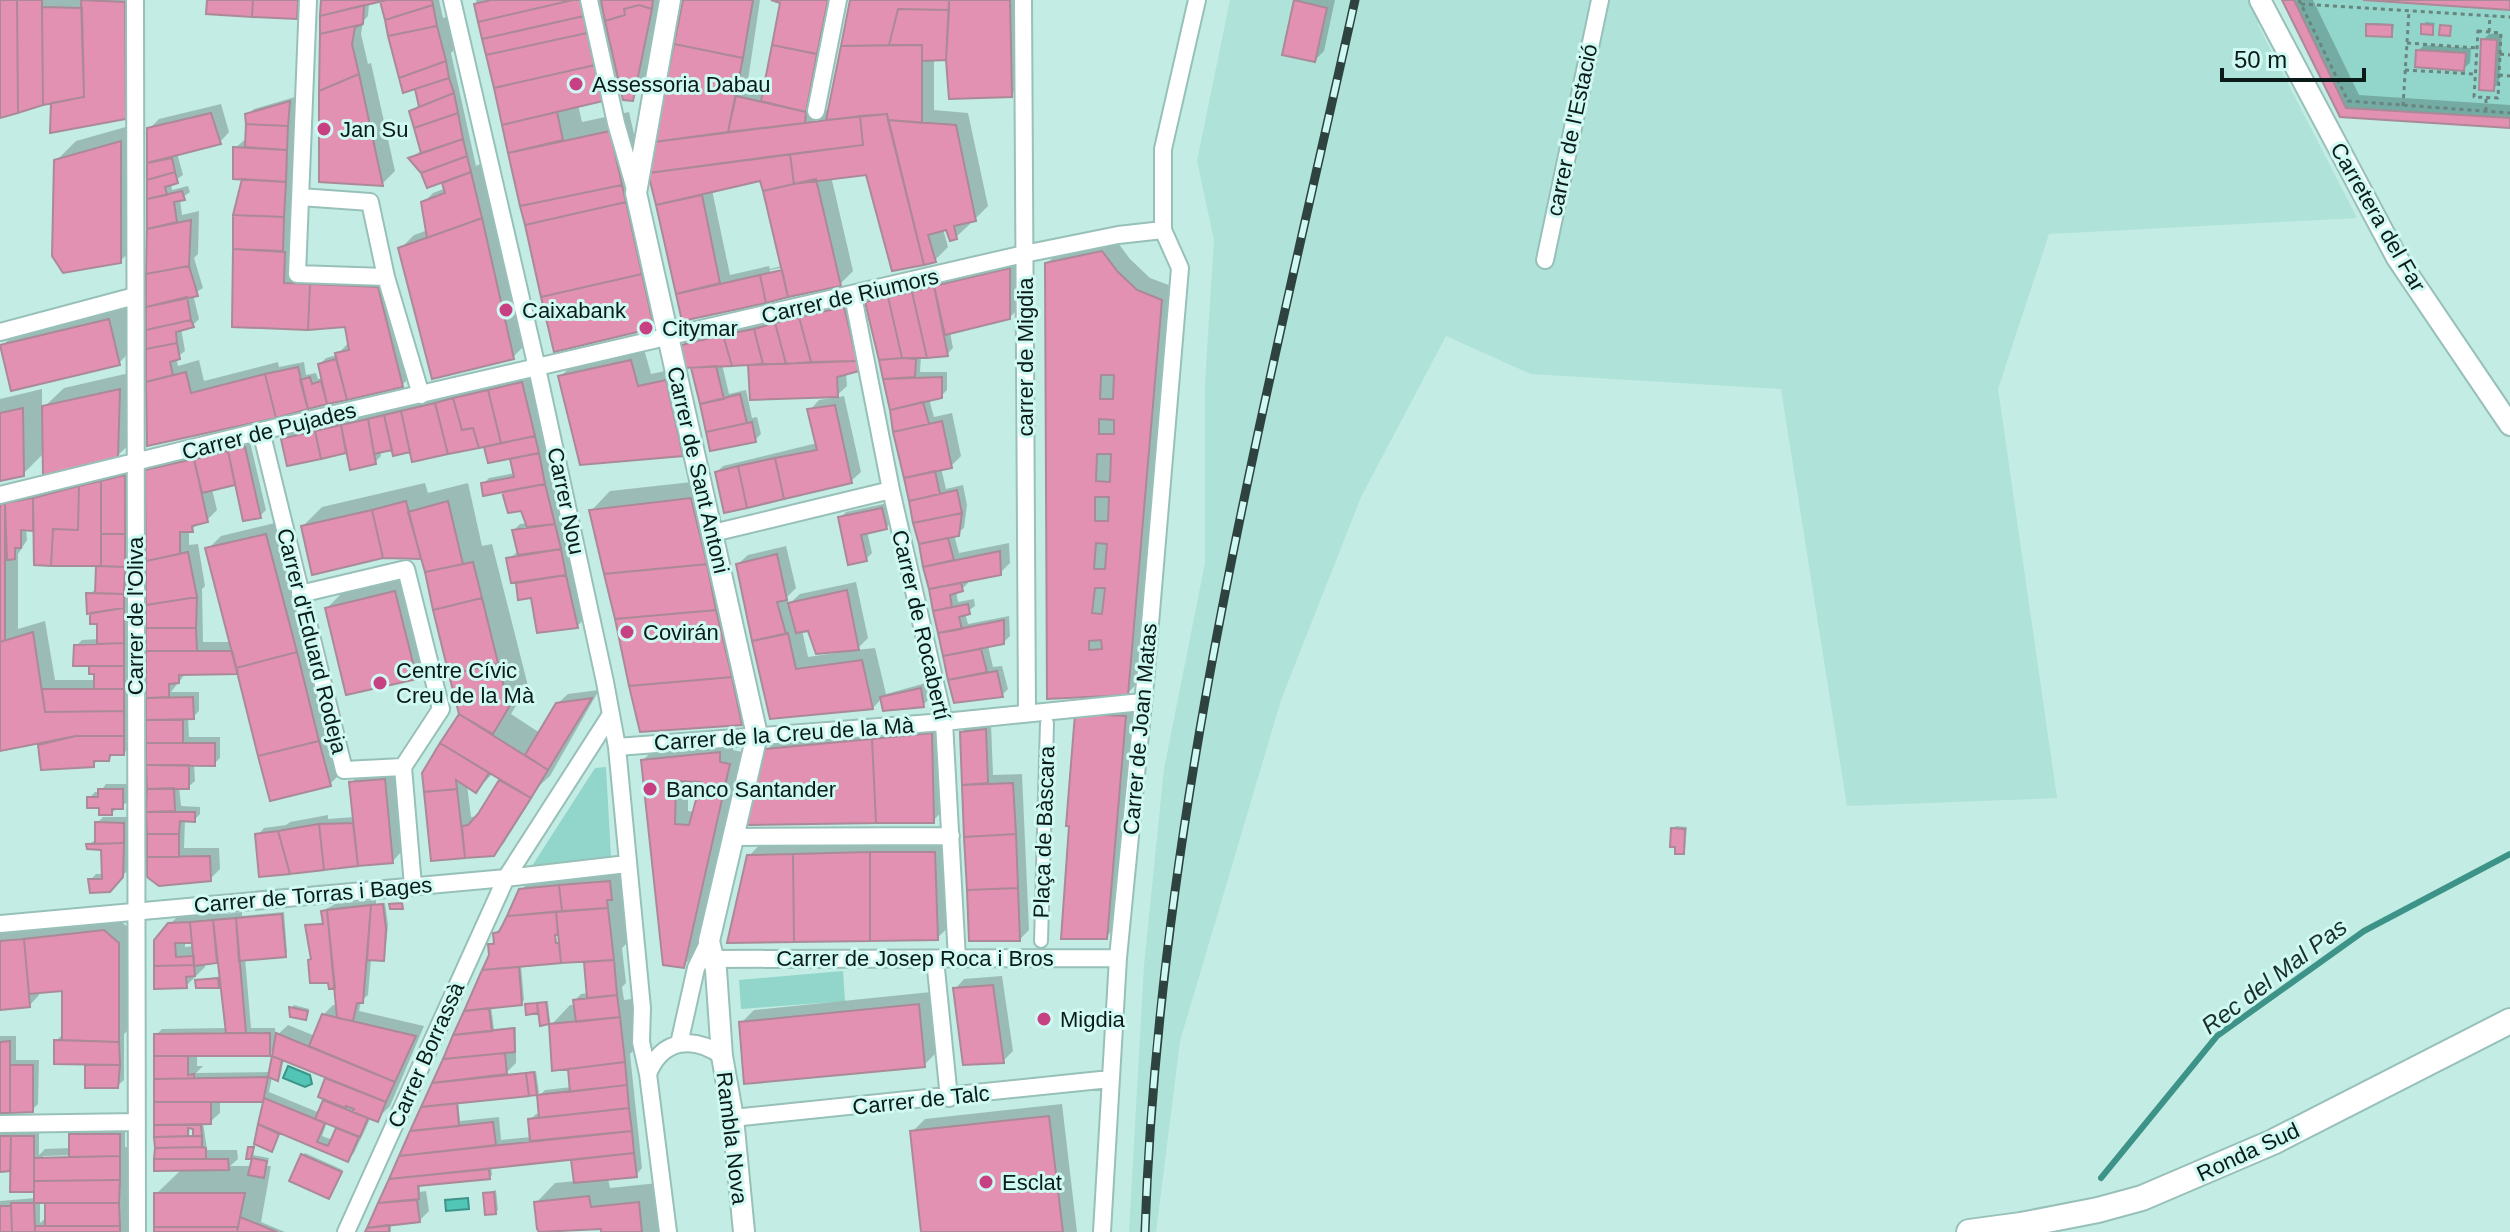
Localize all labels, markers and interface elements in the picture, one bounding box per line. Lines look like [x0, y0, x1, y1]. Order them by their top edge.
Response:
scale bar [2222, 32, 2364, 82]
street label: carrer de l'Estació [1542, 42, 1602, 218]
text: 50 m [2234, 46, 2287, 73]
place label: Assessoria Dabau [592, 72, 771, 97]
marker: Assessoria Dabau [567, 75, 585, 93]
place label: Jan Su [340, 117, 409, 142]
marker: Jan Su [315, 120, 333, 138]
street label: Carretera del Far [2325, 138, 2431, 296]
street label: Carrer de Riumors [759, 263, 941, 329]
street label: carrer de Migdia [1013, 277, 1038, 436]
place label: Caixabank [522, 298, 627, 323]
marker: Caixabank [497, 301, 515, 319]
place label: Citymar [662, 316, 738, 341]
marker: Citymar [637, 319, 655, 337]
street label: Carrer de Sant Antoni [662, 364, 734, 576]
street label: Carrer de Pujades [179, 397, 359, 465]
street label: Carrer Nou [542, 445, 590, 557]
street label: Carrer d'Eduard Rodeja [272, 526, 352, 757]
street label: Carrer de Rocabertí [887, 527, 955, 723]
street label: Carrer de l'Oliva [123, 536, 148, 695]
place label: Covirán [643, 620, 719, 645]
street label: Carrer de Joan Matas [1118, 622, 1162, 836]
marker: Covirán [618, 623, 636, 641]
place label: Centre Cívic Creu de la Mà [396, 658, 535, 708]
marker: Centre Cívic Creu de la Mà [371, 674, 389, 692]
street label: Carrer de la Creu de la Mà [653, 712, 916, 756]
street label: Plaça de Bàscara [1028, 745, 1060, 919]
place label: Banco Santander [666, 777, 836, 802]
marker: Banco Santander [641, 780, 659, 798]
street label: Carrer de Torras i Bages [193, 872, 433, 918]
water label: Rec del Mal Pas [2196, 913, 2352, 1039]
street label: Carrer de Josep Roca i Bros [776, 946, 1054, 971]
street label: Carrer Borrassà [383, 978, 470, 1132]
place label: Migdia [1060, 1007, 1126, 1032]
marker: Migdia [1035, 1010, 1053, 1028]
street label: Rambla Nova [711, 1070, 753, 1206]
street label: Carrer de Talc [851, 1080, 991, 1120]
street label: Ronda Sud [2193, 1117, 2303, 1187]
place label: Esclat [1002, 1170, 1062, 1195]
marker: Esclat [977, 1173, 995, 1191]

